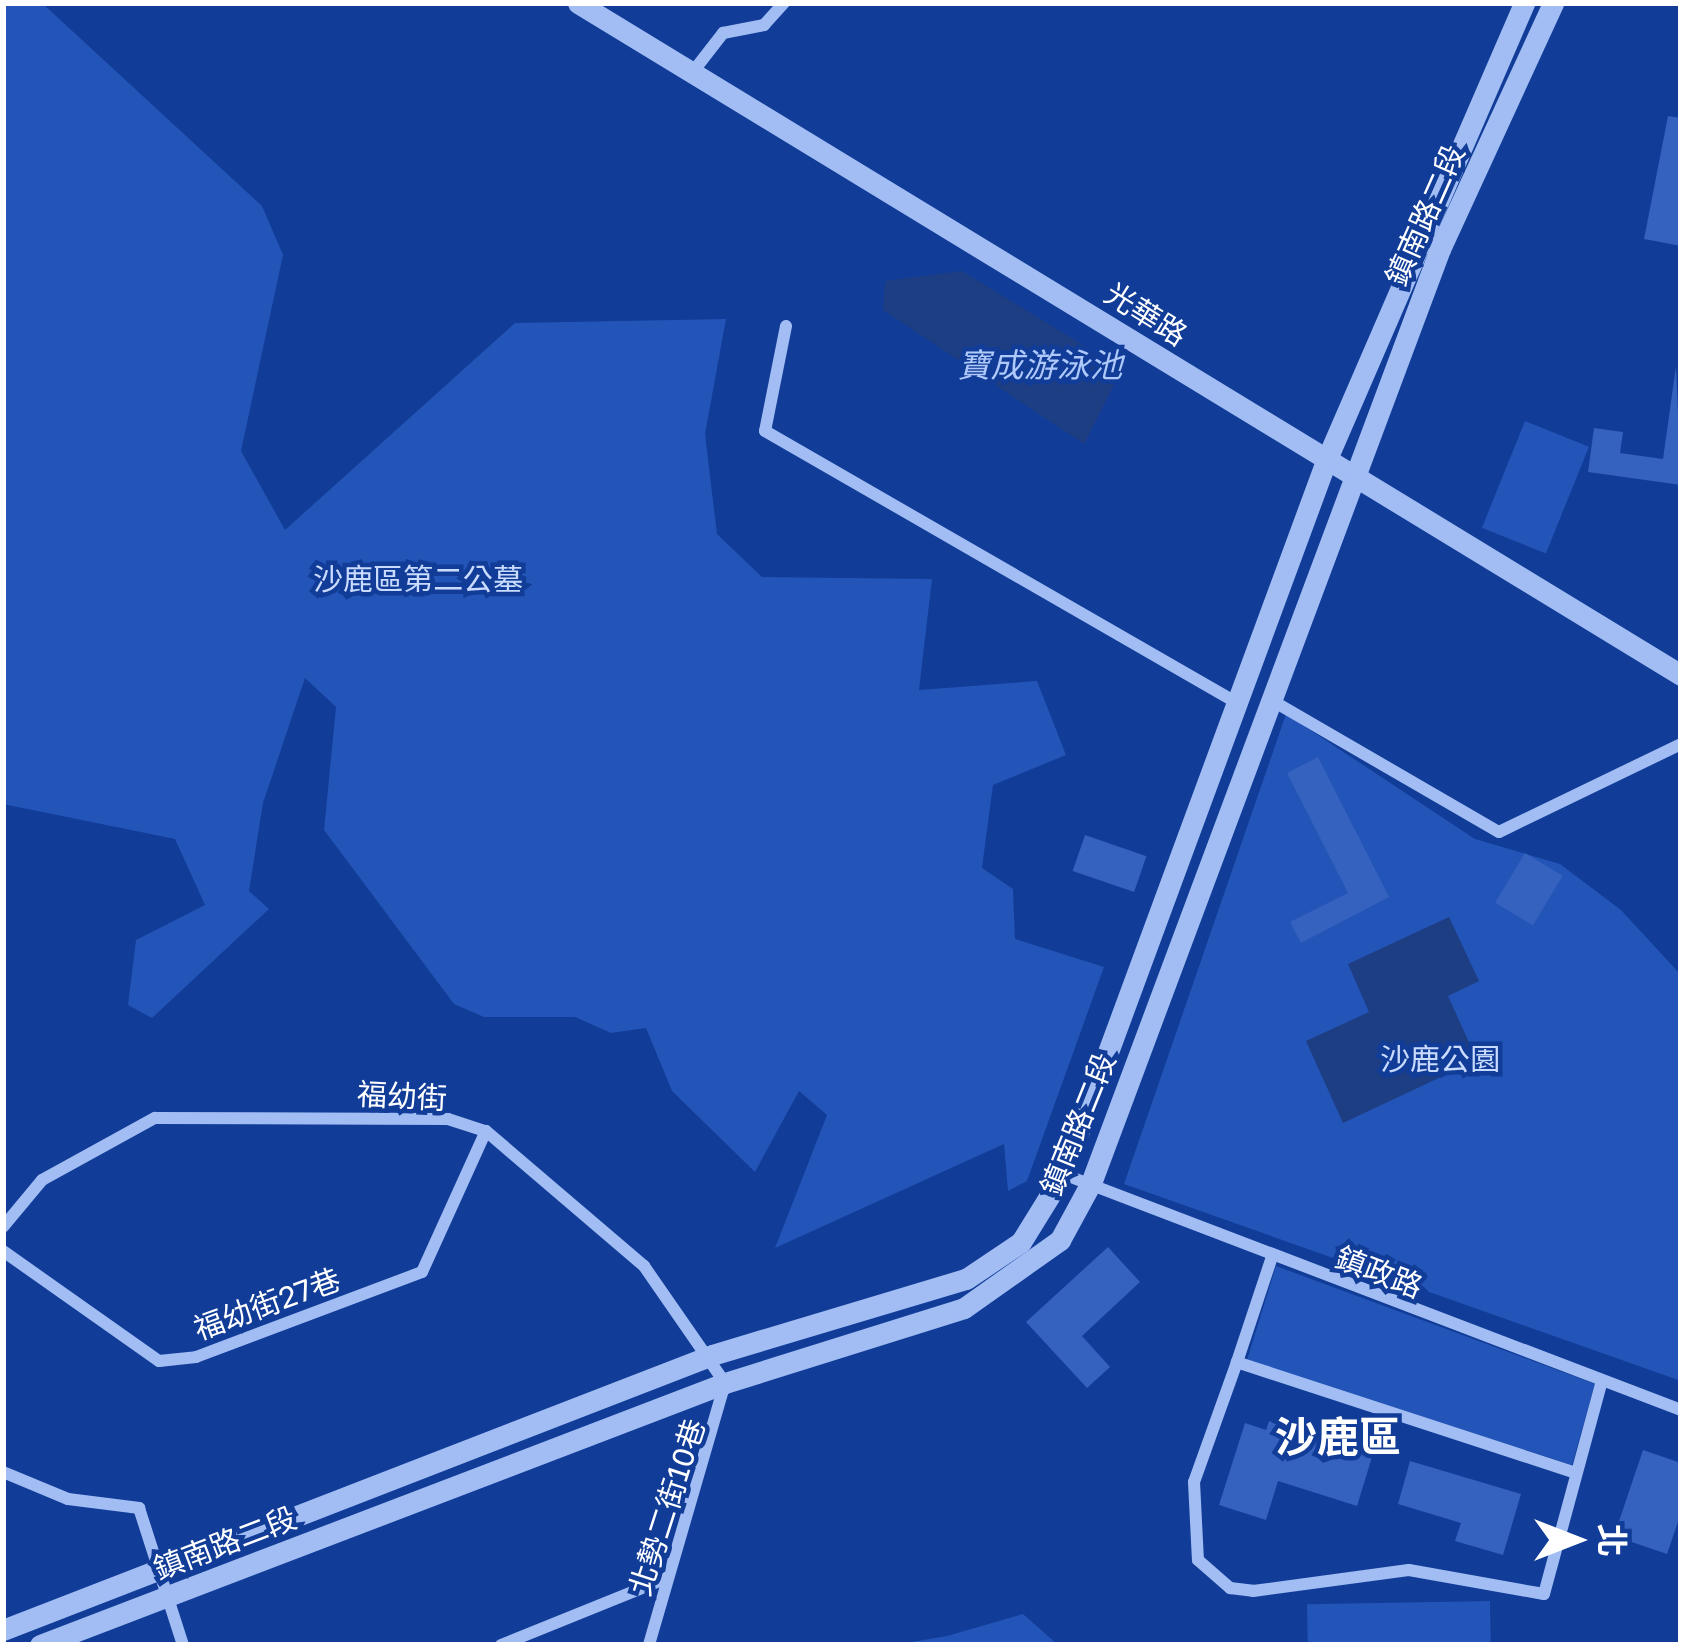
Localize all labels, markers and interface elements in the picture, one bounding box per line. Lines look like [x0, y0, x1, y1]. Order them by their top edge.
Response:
street label: 鎮南路二段 [1378, 139, 1472, 291]
street label: 光華路 [1098, 275, 1194, 353]
water label: 寶成游泳池 [958, 345, 1122, 385]
park label: 沙鹿區第二公墓 [313, 561, 523, 597]
park label: 沙鹿公園 [1380, 1041, 1500, 1077]
street label: 鎮南路二段 [1033, 1048, 1123, 1200]
street label: 福幼街 [356, 1076, 448, 1116]
street label: 鎮政路 [1331, 1239, 1427, 1305]
street label: 福幼街27巷 [189, 1261, 345, 1347]
district label: 沙鹿區 [1275, 1411, 1401, 1461]
street label: 北勢二街10巷 [622, 1414, 712, 1600]
north arrow [1516, 1480, 1636, 1600]
street label: 鎮南路二段 [149, 1499, 301, 1587]
text: 北 [1593, 1524, 1632, 1557]

